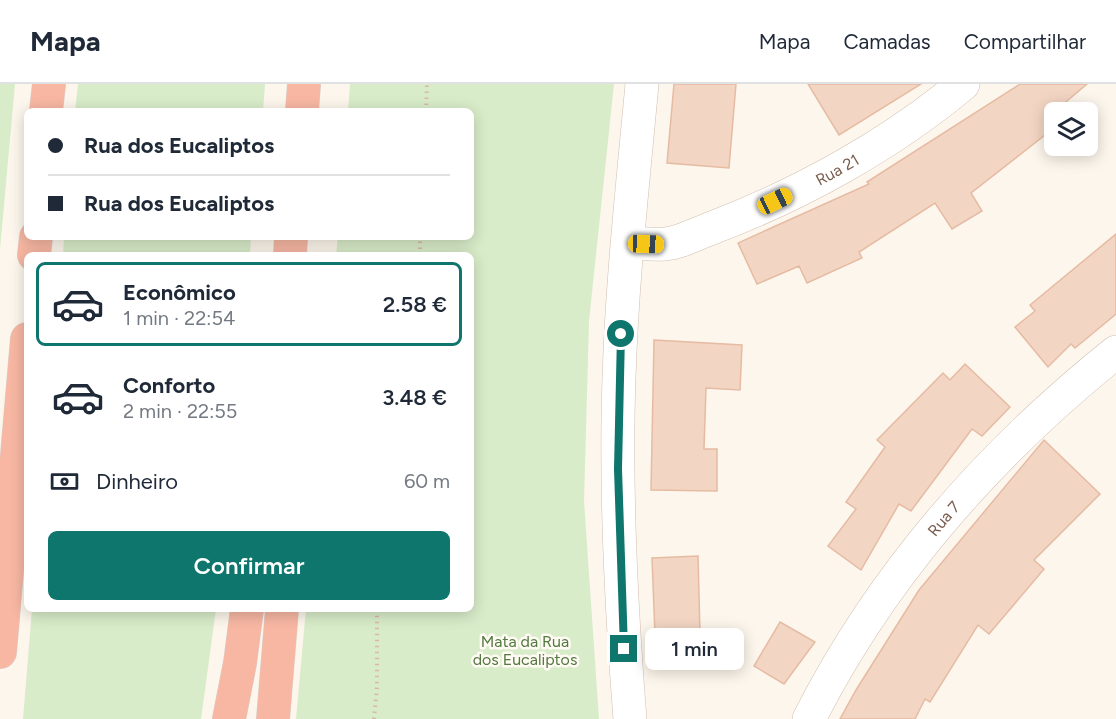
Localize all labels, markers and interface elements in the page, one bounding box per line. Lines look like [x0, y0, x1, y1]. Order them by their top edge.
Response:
text: Mapa [30, 24, 101, 58]
text: Mapa [759, 29, 810, 54]
text: Camadas [843, 29, 931, 54]
text: Compartilhar [964, 29, 1086, 54]
map controls [1044, 102, 1098, 156]
button: layers [1044, 102, 1098, 156]
text: Rua dos Eucaliptos [84, 132, 274, 159]
street label: Rua 21 [812, 150, 862, 190]
car [755, 185, 795, 217]
text: Rua dos Eucaliptos [84, 190, 274, 217]
car [628, 234, 664, 254]
icon: car [51, 277, 105, 331]
text: Econômico [123, 279, 236, 306]
text: 2.58 € [383, 291, 447, 318]
text: 1 min · 22:54 [123, 306, 235, 330]
route start [607, 320, 634, 347]
icon: car [51, 370, 105, 424]
text: Conforto [123, 372, 215, 399]
text: 3.48 € [382, 384, 447, 411]
text: 2 min · 22:55 [123, 399, 237, 423]
icon: cash [48, 465, 81, 498]
text: Dinheiro [96, 468, 178, 495]
text: 60 m [404, 469, 450, 493]
street label: Rua 7 [924, 497, 964, 540]
button: Confirmar [48, 531, 450, 600]
callout: 1 min [645, 628, 744, 670]
park label: Mata da Rua dos Eucaliptos [473, 632, 577, 669]
route end [610, 635, 637, 662]
text: 1 min [671, 637, 718, 661]

